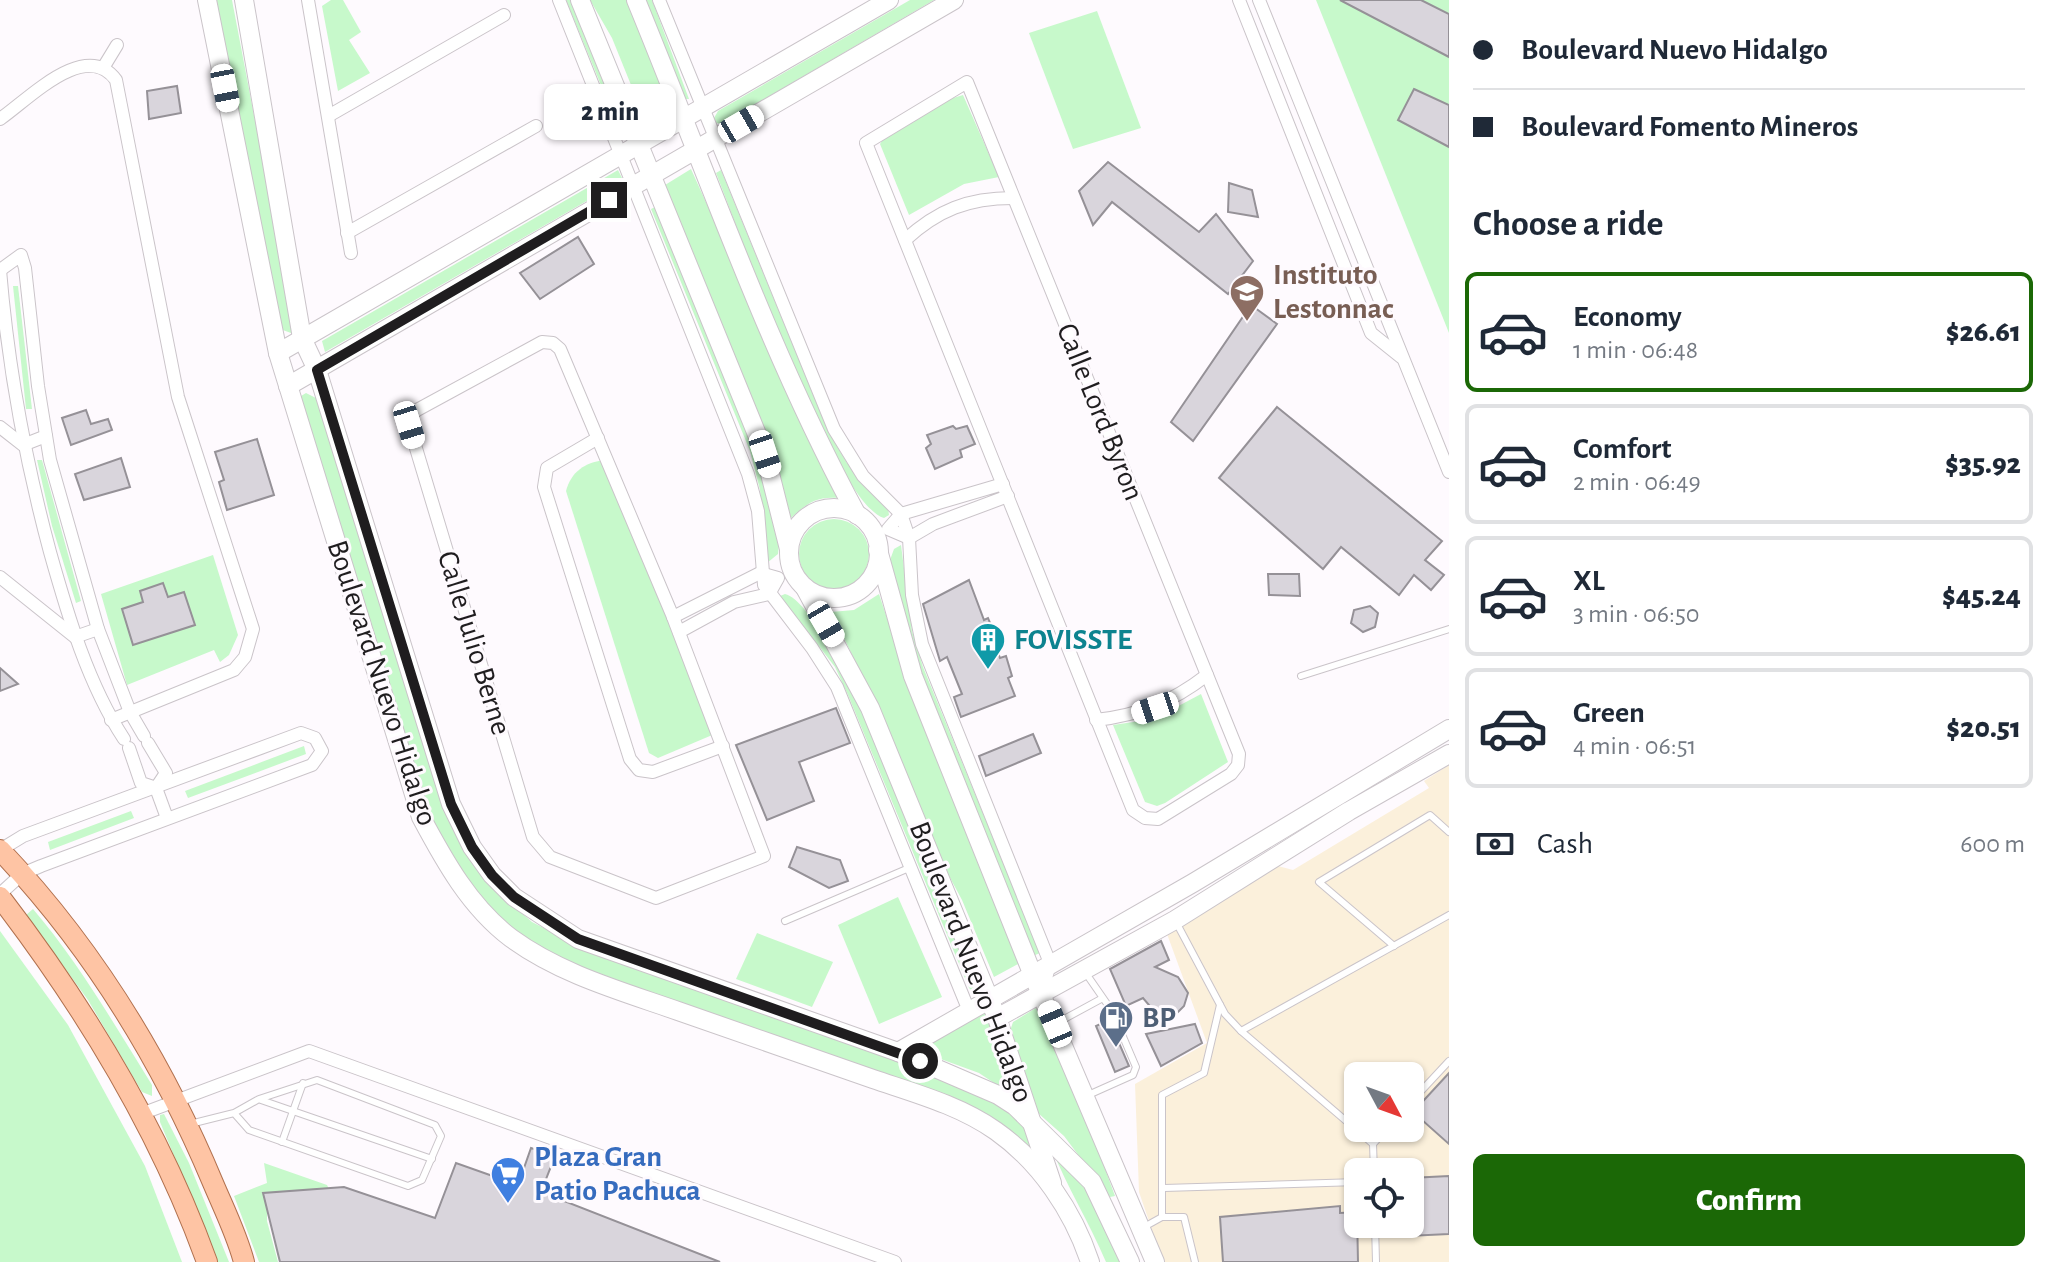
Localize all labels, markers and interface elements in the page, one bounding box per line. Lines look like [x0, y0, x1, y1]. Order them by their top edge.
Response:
text: Boulevard Nuevo Hidalgo [1521, 35, 1828, 65]
car [209, 62, 241, 114]
callout: 2 min [543, 84, 675, 140]
text: 2 min [581, 99, 639, 125]
car [714, 102, 768, 146]
text: Boulevard Fomento Mineros [1521, 112, 1858, 142]
route end [591, 182, 627, 218]
text: Choose a ride [1473, 206, 1663, 242]
place label: Instituto Lestonnac [1273, 260, 1394, 324]
school or university icon: Instituto Lestonnac [1228, 273, 1266, 323]
icon: car [1477, 296, 1549, 368]
text: Economy [1573, 302, 1682, 332]
text: $26.61 [1946, 317, 2021, 347]
street label: Calle Lord Byron [1051, 319, 1149, 505]
text: 1 min · 06:48 [1573, 337, 1698, 363]
car [391, 399, 427, 451]
car [746, 427, 784, 481]
icon: car [1477, 428, 1549, 500]
text: Comfort [1573, 434, 1672, 464]
text: $35.92 [1945, 449, 2021, 479]
text: 2 min · 06:49 [1573, 469, 1701, 495]
street label: Boulevard Nuevo Hidalgo [322, 537, 442, 829]
street label: Calle Julio Berne [432, 548, 516, 738]
icon: car [1477, 560, 1549, 632]
text: XL [1573, 566, 1605, 596]
text: $45.24 [1942, 581, 2021, 611]
car [804, 597, 848, 651]
text: 3 min · 06:50 [1573, 601, 1700, 627]
building icon: FOVISSTE [969, 621, 1007, 671]
place label: FOVISSTE [1014, 625, 1132, 655]
car [1128, 689, 1182, 727]
icon: car [1477, 692, 1549, 764]
text: Green [1573, 698, 1645, 728]
text: $20.51 [1946, 713, 2021, 743]
text: 4 min · 06:51 [1573, 733, 1697, 759]
street label: Boulevard Nuevo Hidalgo [904, 817, 1038, 1107]
icon: cash [1473, 822, 1517, 866]
text: Cash [1537, 829, 1593, 859]
text: 600 m [1960, 831, 2025, 857]
car [1035, 997, 1075, 1051]
fuel station icon: BP [1097, 999, 1135, 1049]
place label: BP [1142, 1003, 1176, 1033]
route start [902, 1043, 938, 1079]
north arrow [1344, 1062, 1424, 1142]
map controls [1344, 1062, 1424, 1238]
place label: Plaza Gran Patio Pachuca [534, 1142, 701, 1206]
button: Confirm [1473, 1154, 2025, 1246]
supermarket icon: Plaza Gran Patio Pachuca [489, 1155, 527, 1205]
button: locate [1344, 1158, 1424, 1238]

